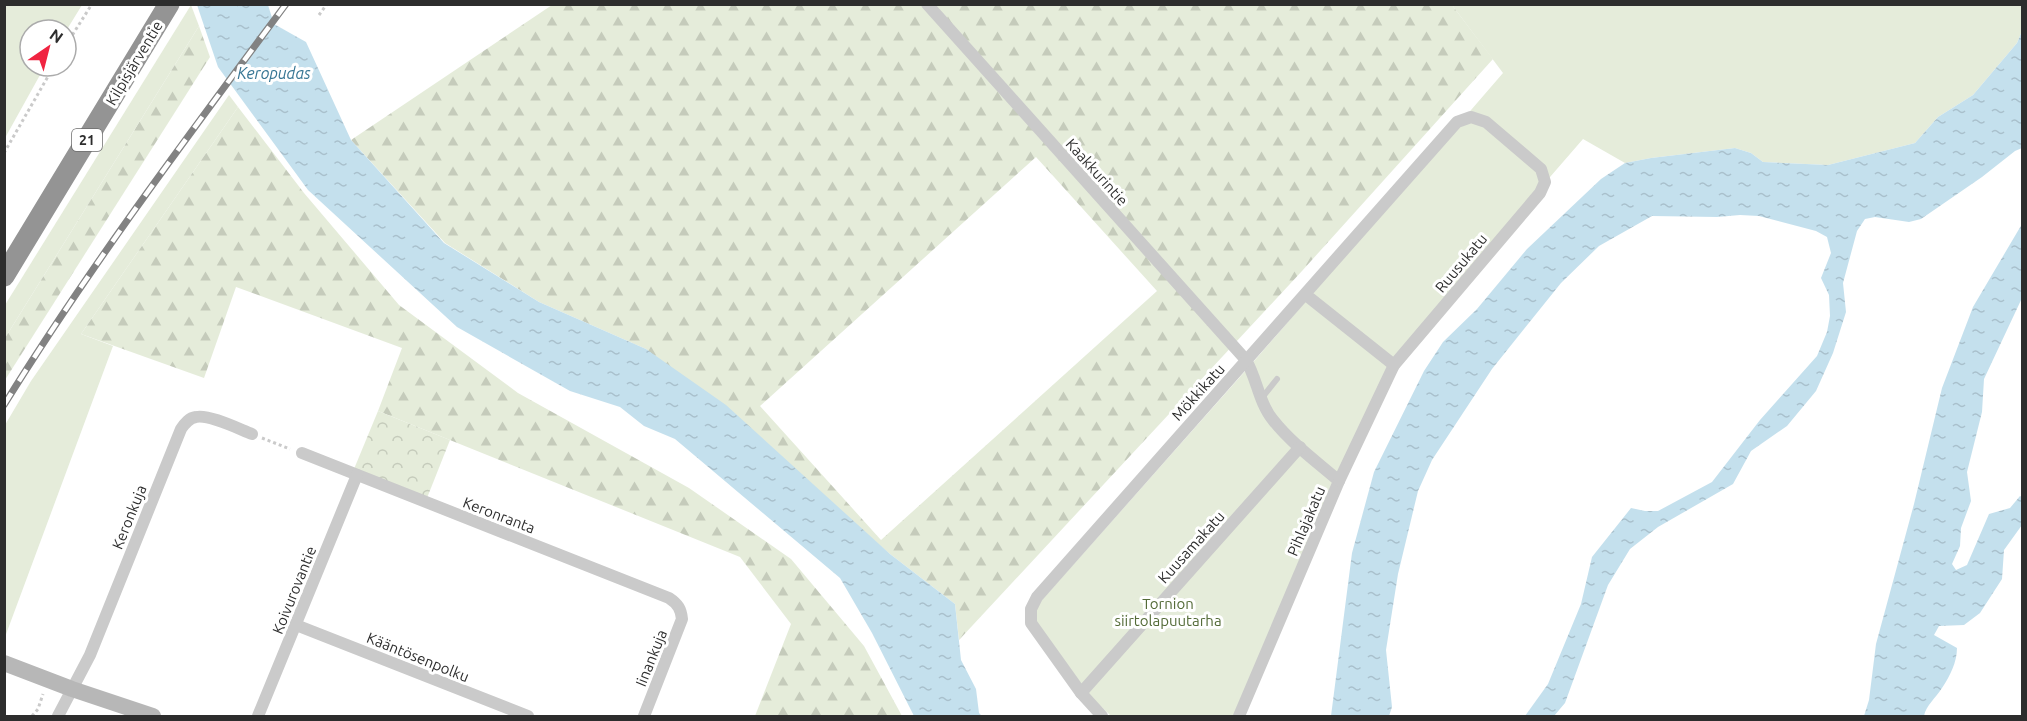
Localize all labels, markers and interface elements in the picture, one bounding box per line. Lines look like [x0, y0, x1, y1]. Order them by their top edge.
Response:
north arrow [18, 18, 78, 78]
street label: Kilpisjärventie [102, 18, 166, 108]
text: N [47, 25, 67, 47]
water label: Keropudas [237, 64, 311, 82]
road number: 21 [72, 129, 102, 151]
street label: Kaakkurintie [1063, 135, 1131, 209]
street label: Ruusukatu [1432, 230, 1490, 296]
street label: Mökkikatu [1168, 360, 1228, 424]
street label: Keronkuja [108, 482, 150, 552]
street label: Pihlajakatu [1284, 484, 1328, 558]
street label: Keronranta [461, 493, 537, 537]
street label: Kuusamakatu [1154, 508, 1228, 586]
street label: Koivurovantie [269, 544, 319, 636]
park label: Tornion siirtolapuutarha [1114, 595, 1222, 629]
street label: Iinankuja [632, 627, 670, 689]
street label: Kääntösenpolku [364, 629, 472, 685]

